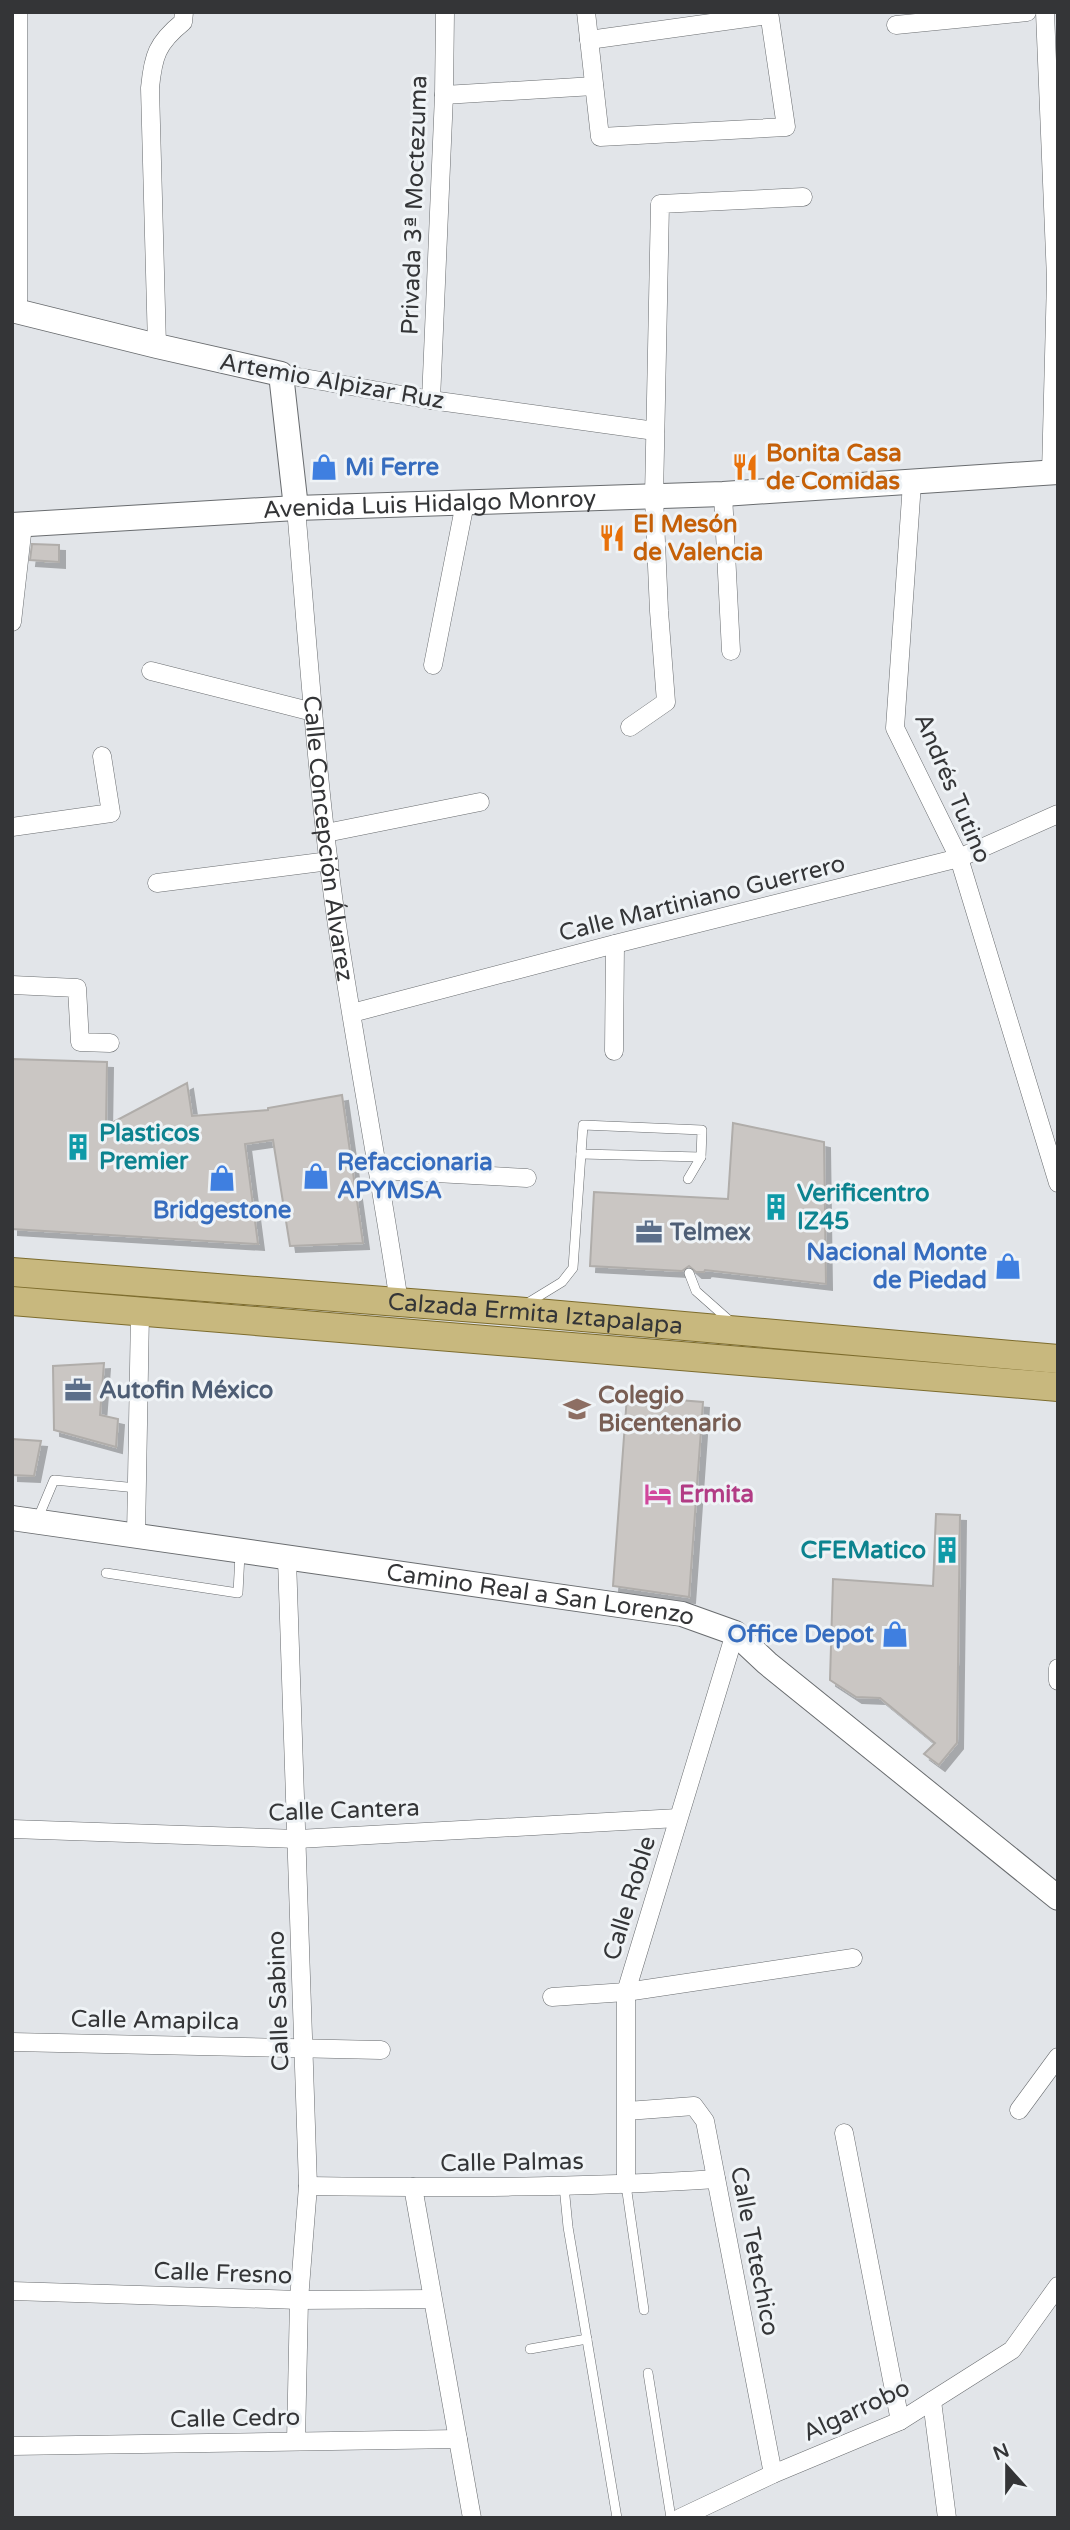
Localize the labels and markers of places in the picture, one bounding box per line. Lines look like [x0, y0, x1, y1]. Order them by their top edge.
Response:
place label: Bonita Casa de Comidas [766, 439, 902, 496]
shop icon: Mi Ferre [309, 452, 339, 482]
restaurant icon: Bonita Casa de Comidas [730, 452, 760, 482]
place label: Mi Ferre [345, 453, 439, 482]
place label: El Mesón de Valencia [633, 510, 763, 567]
restaurant icon: El Mesón de Valencia [597, 523, 627, 553]
place label: Plasticos Premier [99, 1119, 200, 1176]
building icon: Plasticos Premier [63, 1132, 93, 1162]
place label: Refaccionaria APYMSA [337, 1148, 493, 1205]
shop icon: Refaccionaria APYMSA [301, 1161, 331, 1191]
shop icon: Bridgestone [207, 1163, 237, 1193]
place label: Verificentro IZ45 [797, 1179, 930, 1236]
building icon: Verificentro IZ45 [761, 1192, 791, 1222]
place label: Bridgestone [153, 1196, 292, 1225]
office icon: Telmex [634, 1217, 664, 1247]
place label: Telmex [669, 1218, 751, 1247]
place label: Nacional Monte de Piedad [806, 1238, 987, 1295]
shop icon: Nacional Monte de Piedad [993, 1251, 1023, 1281]
office icon: Autofin México [63, 1375, 93, 1405]
place label: Autofin México [99, 1376, 273, 1405]
place label: Colegio Bicentenario [598, 1381, 741, 1438]
school or university icon: Colegio Bicentenario [562, 1394, 592, 1424]
hotel icon: Ermita [643, 1479, 673, 1509]
place label: Ermita [679, 1480, 754, 1509]
building icon: CFEMatico [932, 1535, 962, 1565]
place label: CFEMatico [801, 1536, 926, 1565]
shop icon: Office Depot [880, 1619, 910, 1649]
place label: Office Depot [727, 1620, 875, 1649]

